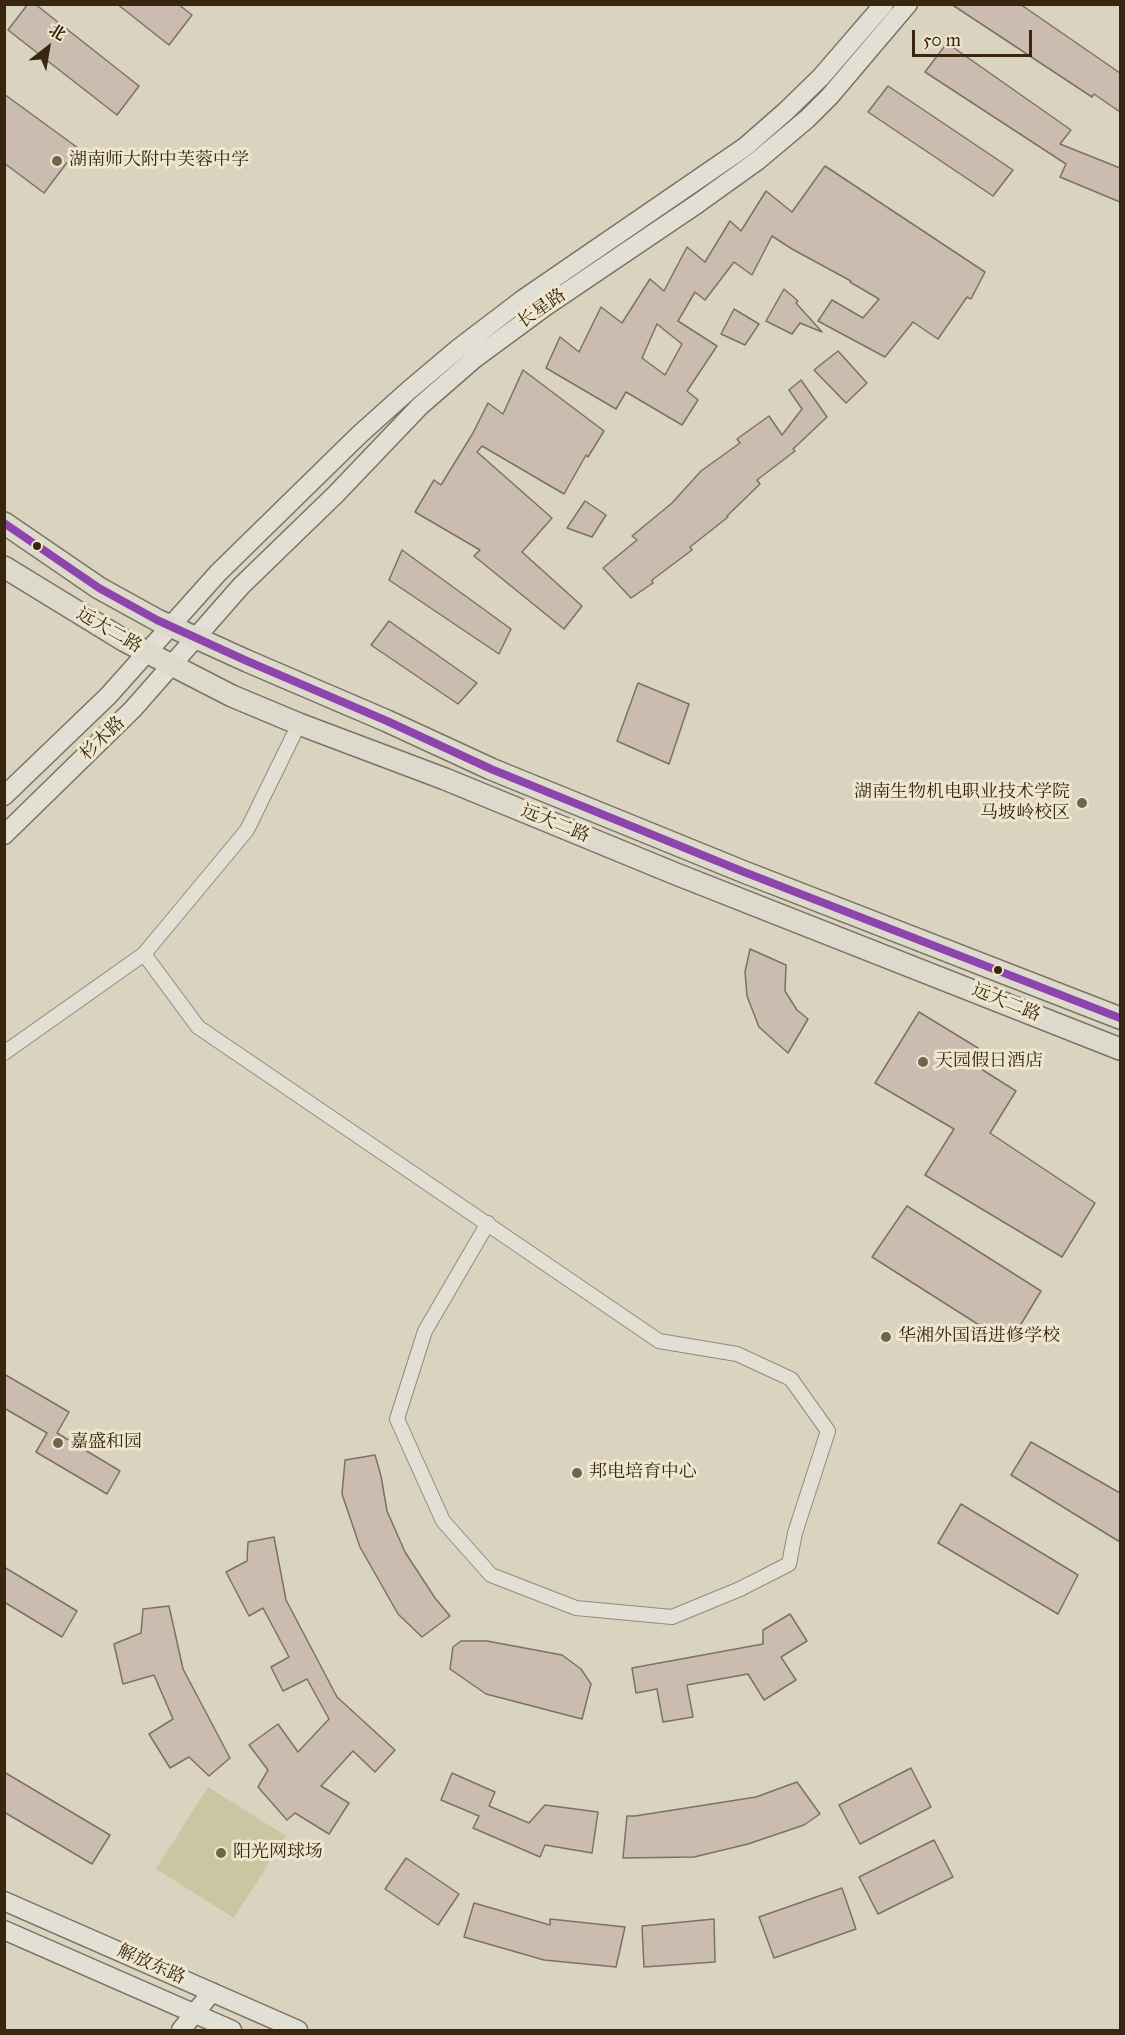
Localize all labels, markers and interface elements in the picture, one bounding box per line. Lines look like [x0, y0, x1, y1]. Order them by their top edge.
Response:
north arrow [18, 18, 78, 78]
scale bar [915, 18, 1035, 56]
text: 北 [46, 20, 69, 44]
text: 50 m [923, 29, 961, 51]
place label: 湖南师大附中芙蓉中学 [69, 150, 249, 172]
marker: 湖南师大附中芙蓉中学 [50, 154, 64, 168]
street label: 长星路 [514, 285, 570, 333]
unlabelled marker [31, 540, 43, 552]
street label: 远大二路 [72, 604, 146, 658]
street label: 杉木路 [76, 712, 130, 766]
place label: 湖南生物机电职业技术学院 马坡岭校区 [854, 782, 1070, 824]
marker: 湖南生物机电职业技术学院 马坡岭校区 [1075, 796, 1089, 810]
street label: 远大二路 [518, 801, 592, 847]
unlabelled marker [992, 964, 1004, 976]
street label: 远大二路 [969, 980, 1043, 1026]
place label: 天园假日酒店 [935, 1051, 1043, 1073]
marker: 天园假日酒店 [916, 1055, 930, 1069]
place label: 华湘外国语进修学校 [898, 1326, 1060, 1348]
marker: 华湘外国语进修学校 [879, 1330, 893, 1344]
place label: 嘉盛和园 [70, 1432, 142, 1454]
marker: 嘉盛和园 [51, 1436, 65, 1450]
place label: 邦电培育中心 [589, 1462, 697, 1484]
marker: 邦电培育中心 [570, 1466, 584, 1480]
place label: 阳光网球场 [233, 1842, 323, 1864]
marker: 阳光网球场 [214, 1846, 228, 1860]
street label: 解放东路 [114, 1940, 188, 1990]

